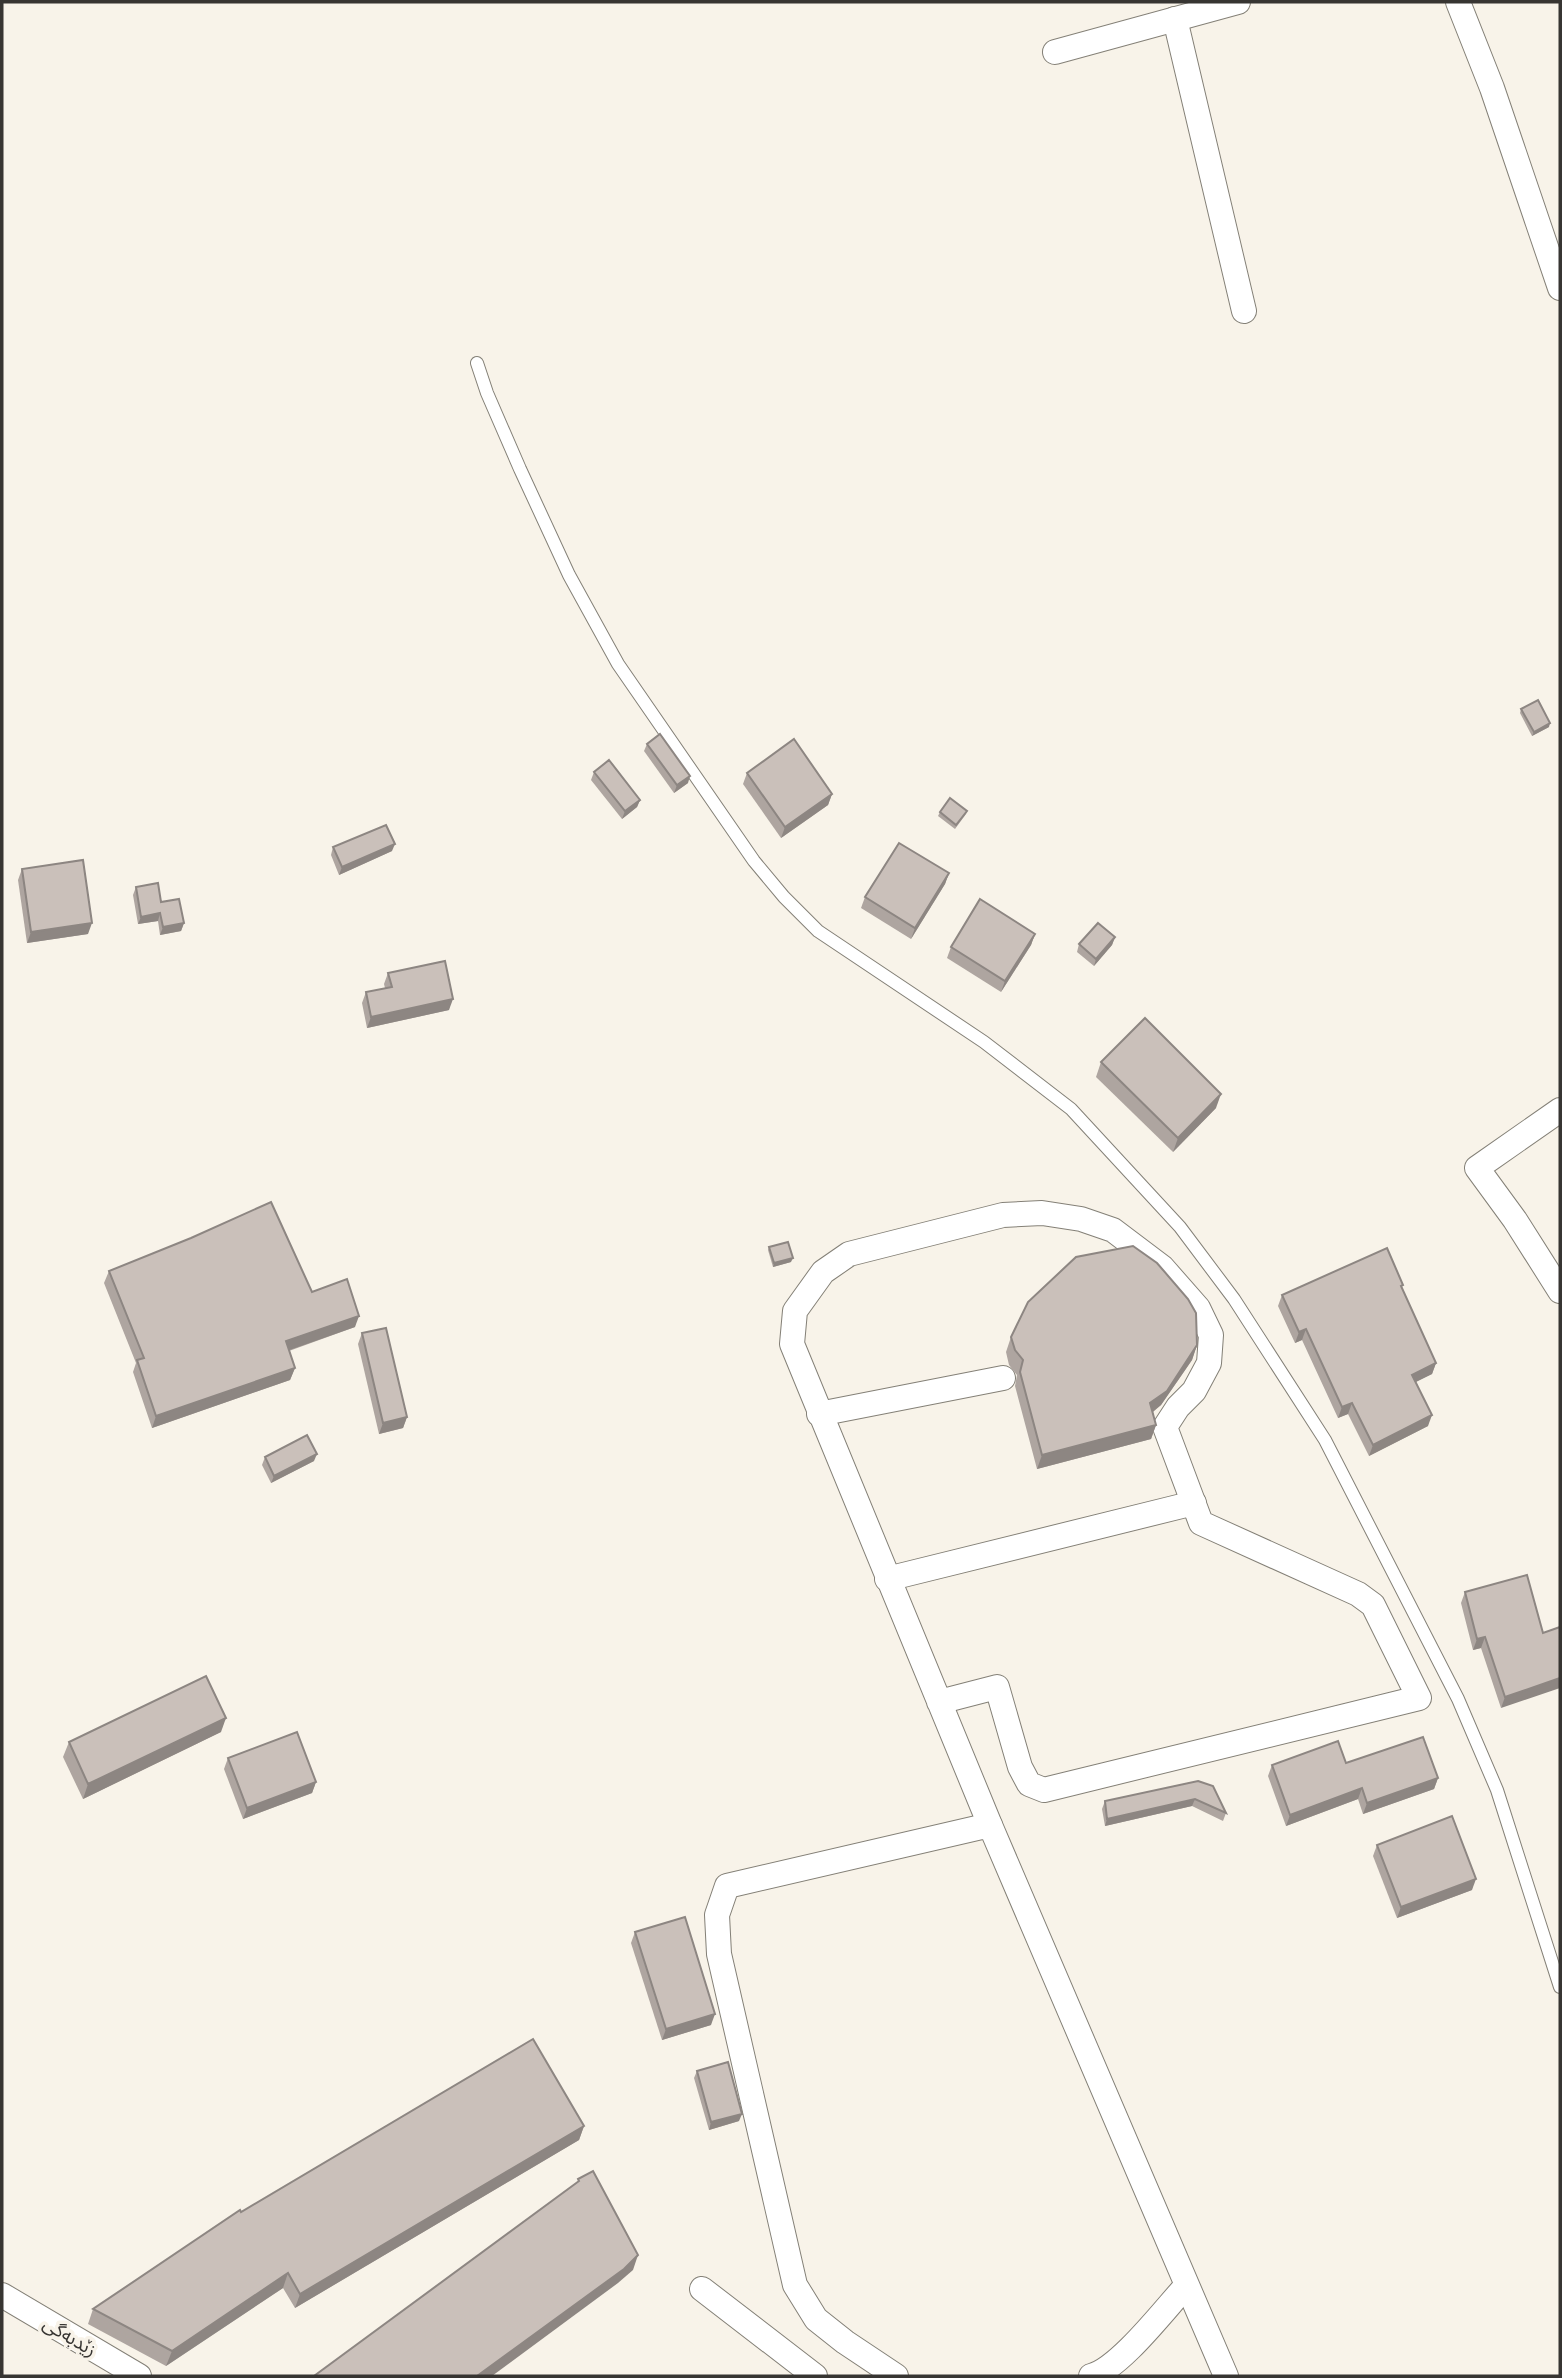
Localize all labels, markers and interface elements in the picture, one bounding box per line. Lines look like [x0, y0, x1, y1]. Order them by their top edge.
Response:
street label: زێدبەگی [39, 2312, 100, 2361]

